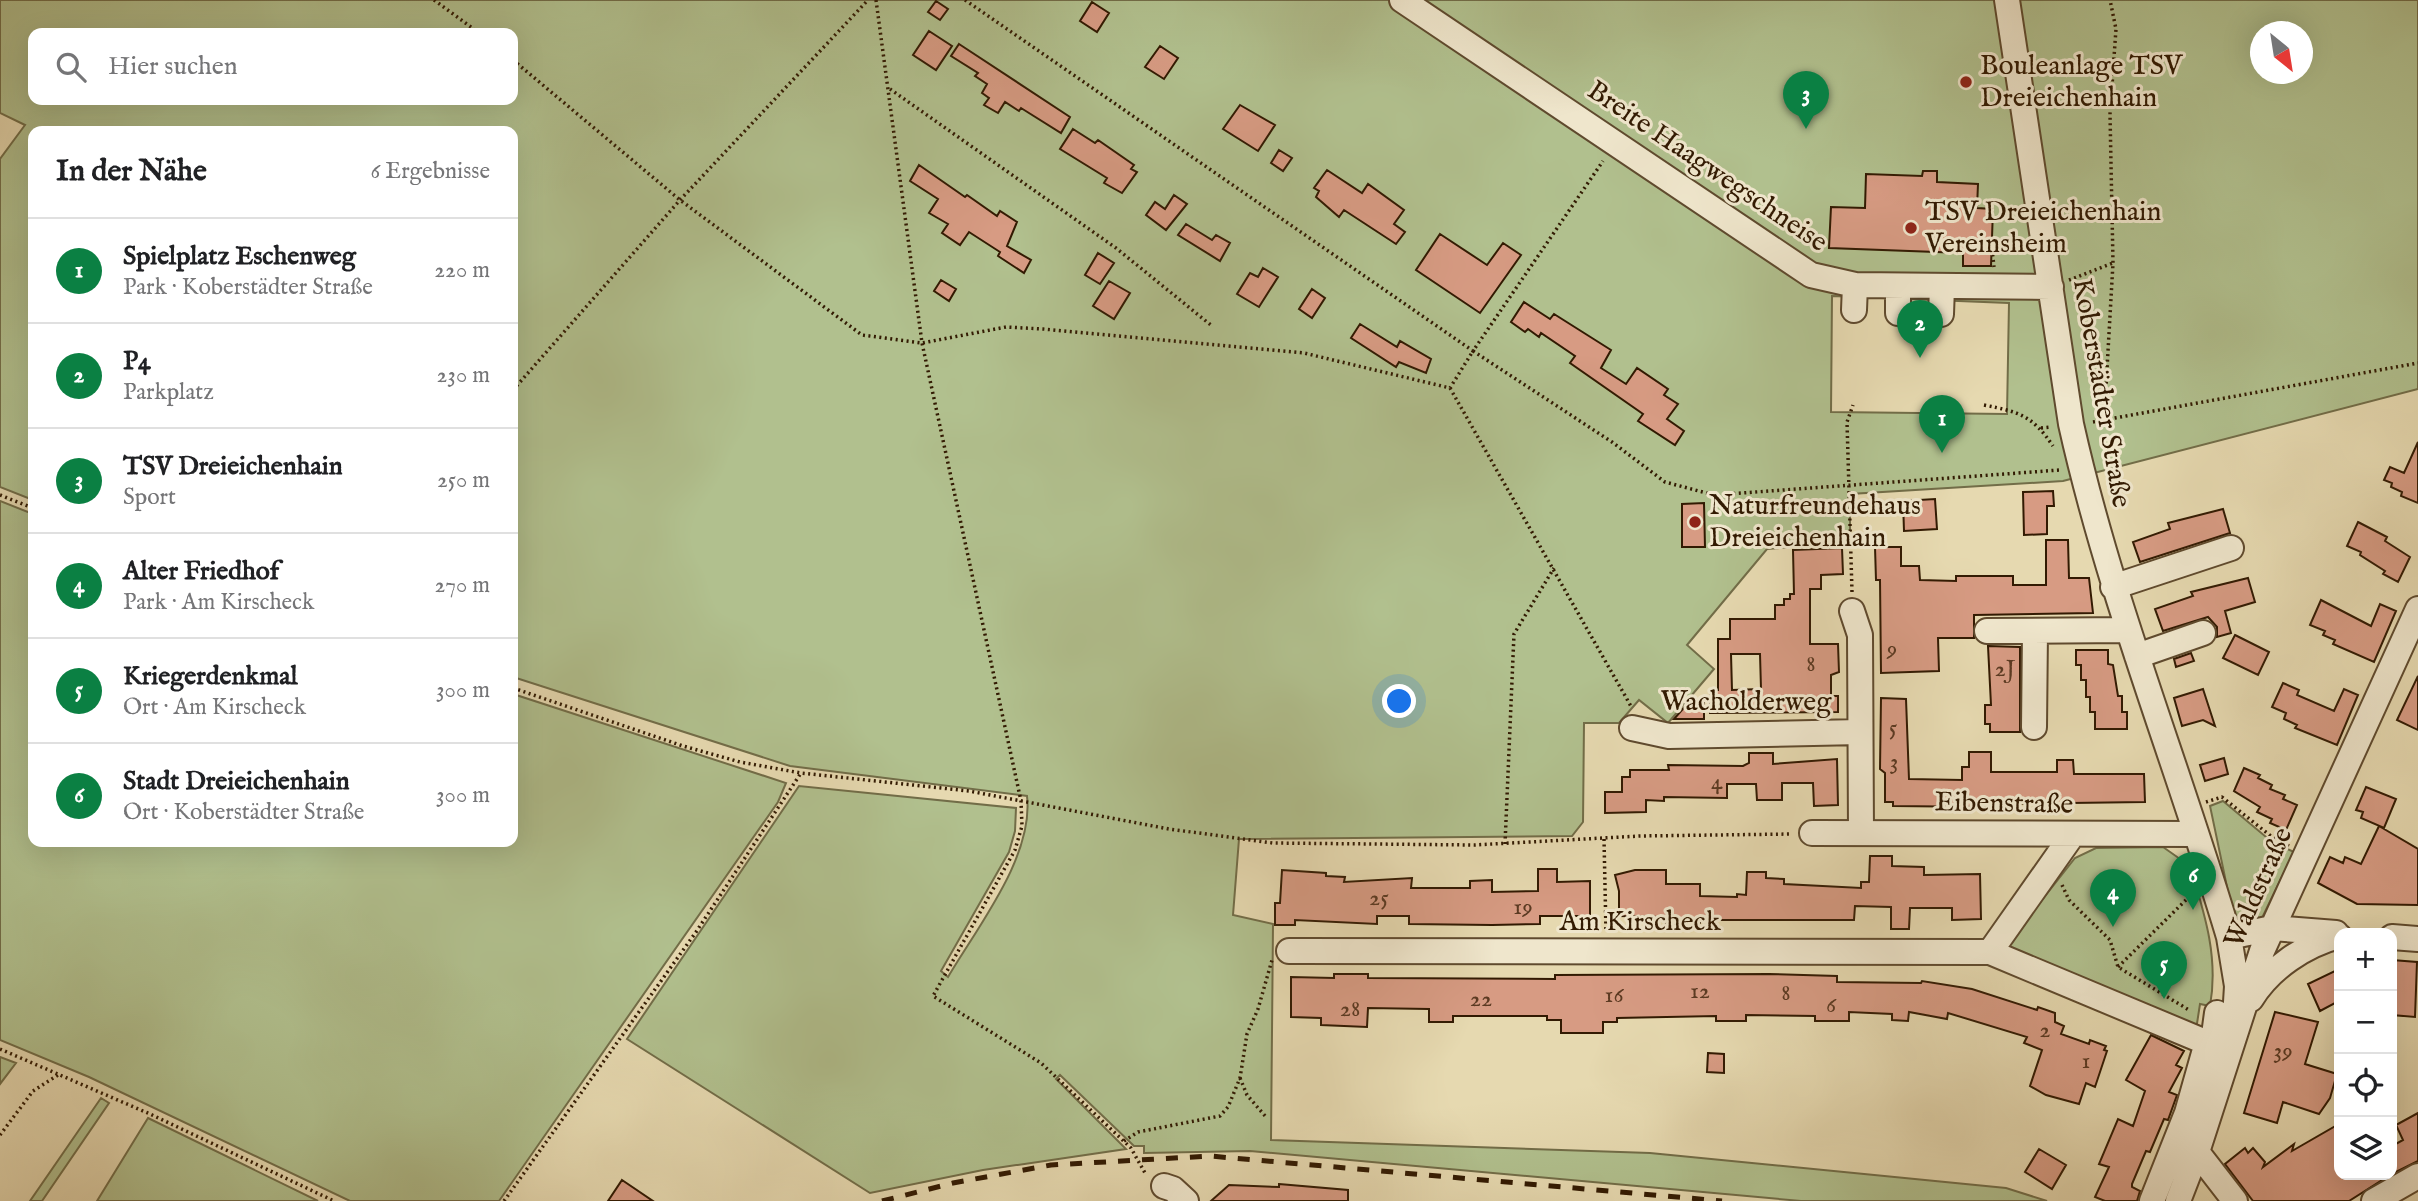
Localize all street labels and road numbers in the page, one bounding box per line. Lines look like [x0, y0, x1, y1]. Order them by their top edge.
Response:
street label: Breite Haagwegschneise [1580, 73, 1834, 261]
street label: Koberstädter Straße [2064, 276, 2138, 511]
street label: Wacholderweg [1661, 685, 1832, 720]
street label: Eibenstraße [1934, 785, 2074, 823]
street label: Waldstraße [2217, 822, 2301, 954]
street label: Am Kirscheck [1558, 905, 1722, 940]

